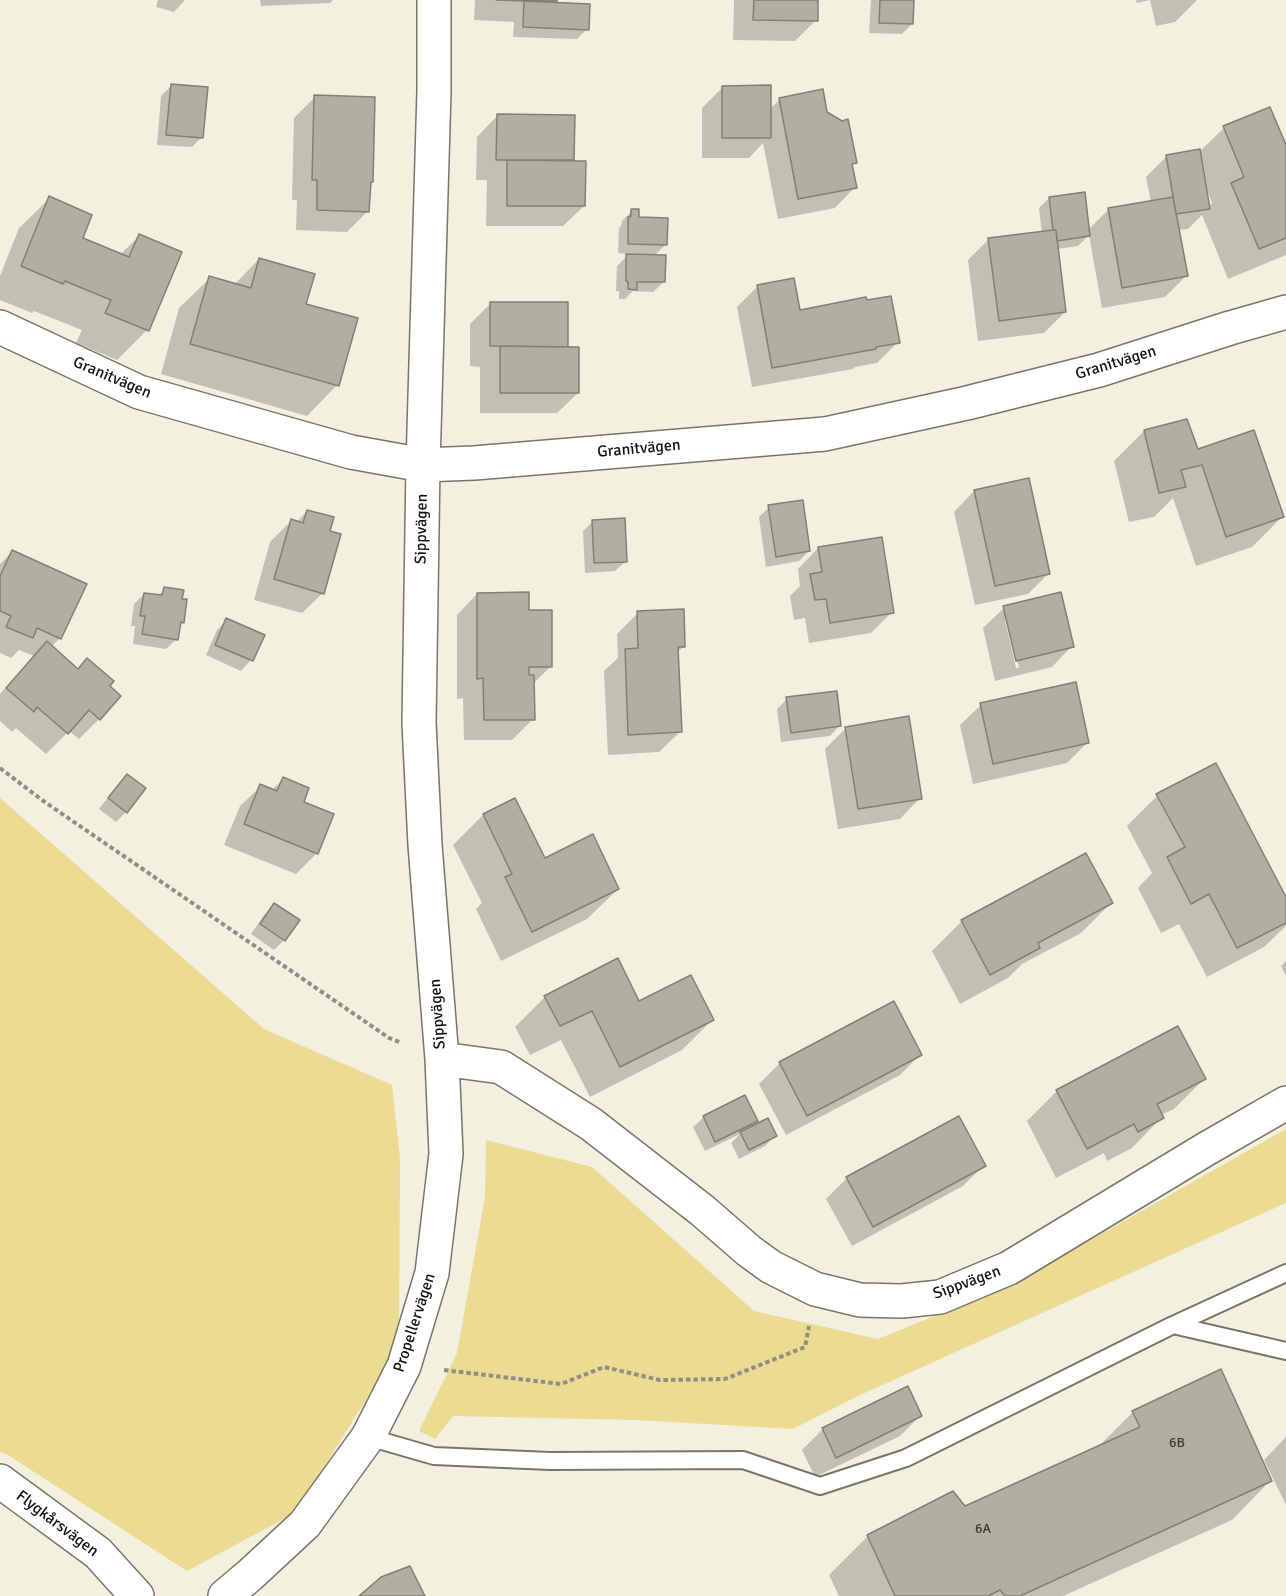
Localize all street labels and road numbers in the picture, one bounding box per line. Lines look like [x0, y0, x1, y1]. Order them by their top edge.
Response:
street label: Granitvägen [1073, 342, 1159, 384]
street label: Granitvägen [70, 353, 154, 403]
street label: Granitvägen [597, 436, 681, 462]
street label: Sippvägen [412, 494, 432, 564]
street label: Sippvägen [426, 978, 450, 1050]
street label: Sippvägen [931, 1262, 1003, 1304]
street label: Propellervägen [390, 1271, 440, 1375]
street label: Flygkårsvägen [12, 1487, 102, 1561]

